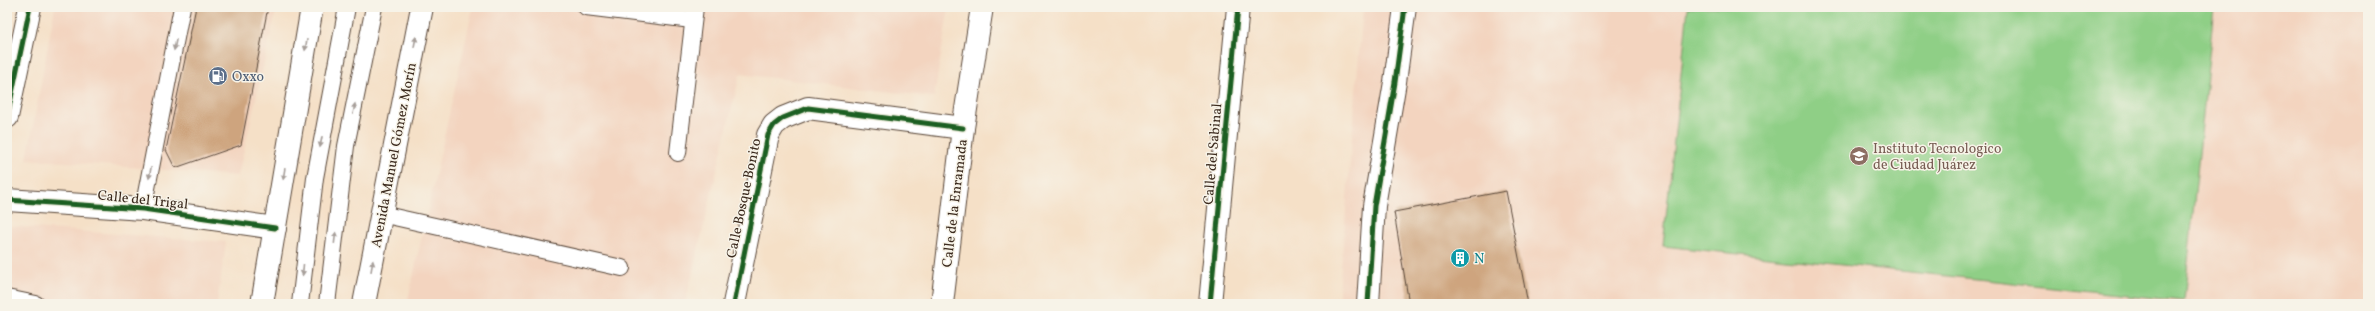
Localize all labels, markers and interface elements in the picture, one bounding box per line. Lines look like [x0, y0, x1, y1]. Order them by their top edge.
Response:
one-way arrow [413, 36, 419, 48]
one-way arrow [172, 39, 178, 51]
one-way arrow [302, 39, 308, 52]
street label: Avenida Manuel Gómez Morín [367, 61, 422, 249]
fuel station icon: Oxxo [207, 65, 229, 87]
place label: Oxxo [232, 68, 264, 87]
one-way arrow [351, 103, 357, 115]
street label: Calle del Sabinal [1200, 103, 1227, 206]
one-way arrow [318, 136, 324, 148]
street label: Calle Bosque Bonito [722, 137, 766, 260]
street label: Calle de la Enramada [938, 138, 973, 268]
place label: Instituto Tecnologico de Ciudad Juárez [1873, 140, 2001, 175]
school or university icon: Instituto Tecnologico de Ciudad Juárez [1848, 145, 1870, 167]
one-way arrow [147, 167, 153, 179]
one-way arrow [281, 167, 287, 180]
street label: Calle del Trigal [97, 186, 189, 215]
one-way arrow [332, 231, 338, 244]
building icon: N [1449, 247, 1471, 269]
place label: N [1474, 250, 1484, 269]
one-way arrow [369, 260, 375, 272]
one-way arrow [300, 264, 306, 276]

